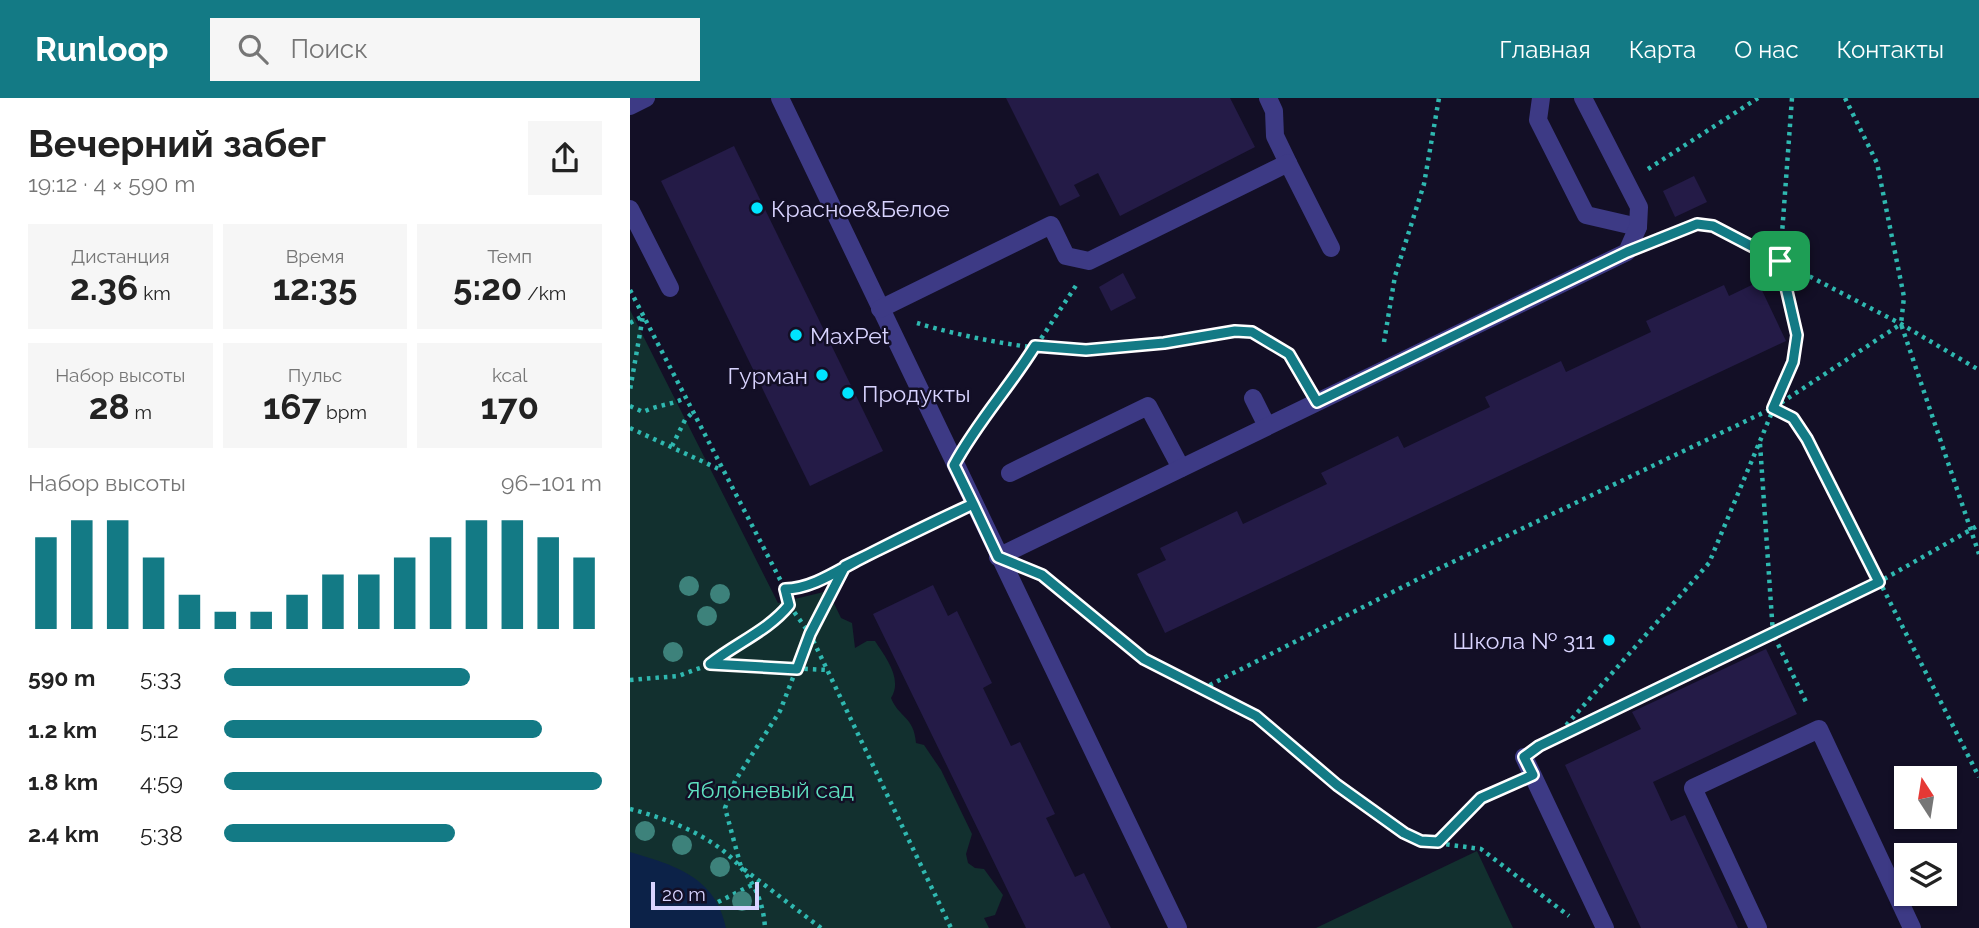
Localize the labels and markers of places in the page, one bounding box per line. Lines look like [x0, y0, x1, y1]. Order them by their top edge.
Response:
place label: Красное&Белое [771, 195, 950, 222]
marker: Красное&Белое [749, 200, 765, 216]
pin [1750, 231, 1810, 291]
place label: MaxPet [810, 322, 890, 349]
marker: MaxPet [788, 327, 804, 343]
place label: Гурман [727, 362, 808, 389]
marker: Гурман [814, 367, 830, 383]
place label: Продукты [862, 380, 971, 407]
marker: Продукты [840, 385, 856, 401]
place label: Школа № 311 [1453, 627, 1595, 654]
marker: Школа № 311 [1601, 632, 1617, 648]

